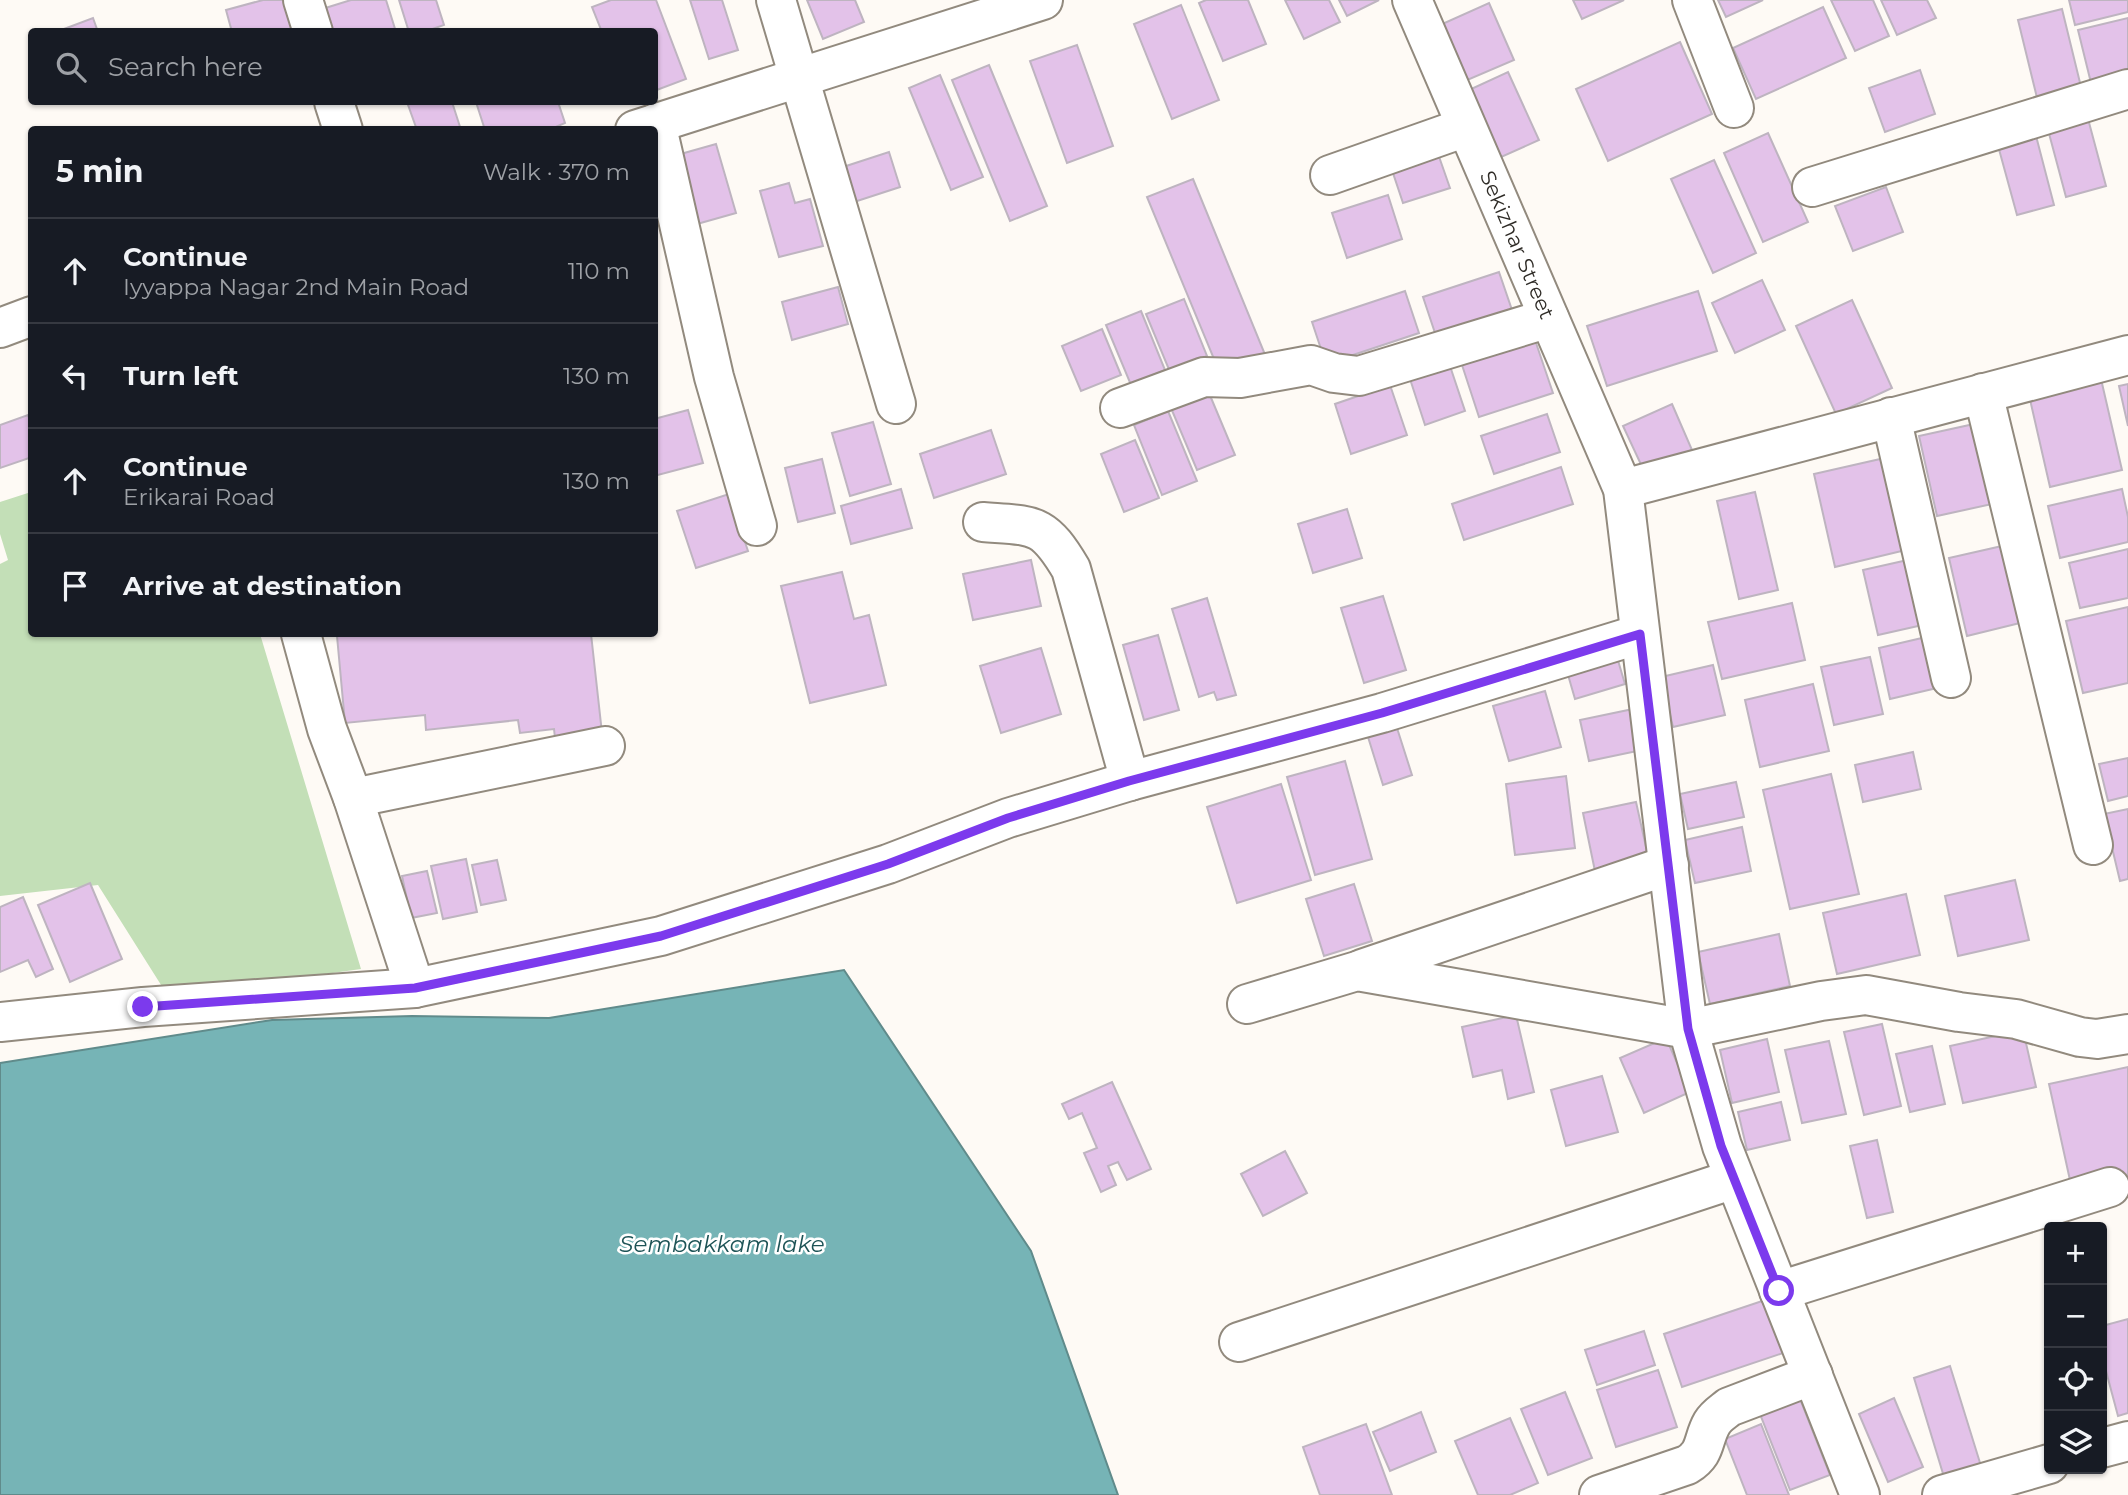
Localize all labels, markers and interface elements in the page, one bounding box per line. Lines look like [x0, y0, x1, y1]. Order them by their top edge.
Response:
search box [28, 28, 658, 105]
icon: search [52, 48, 90, 86]
text: Search here [108, 51, 263, 83]
text: 5 min [56, 153, 144, 190]
text: Walk · 370 m [483, 158, 630, 186]
street label: Sekizhar Street [1475, 167, 1560, 323]
text: Continue [123, 241, 248, 273]
icon: ahead [56, 252, 94, 290]
text: 110 m [568, 257, 630, 285]
text: Iyyappa Nagar 2nd Main Road [123, 273, 469, 301]
icon: left [56, 357, 94, 395]
text: Turn left [123, 360, 239, 392]
text: 130 m [563, 362, 630, 390]
text: Continue [123, 451, 248, 483]
icon: ahead [56, 462, 94, 500]
text: 130 m [563, 467, 630, 495]
text: Erikarai Road [123, 483, 275, 511]
icon: arrive [56, 567, 94, 605]
text: Arrive at destination [123, 570, 402, 602]
route end [127, 991, 158, 1022]
map controls [2044, 1222, 2107, 1474]
button: + [2044, 1222, 2107, 1285]
water label: Sembakkam lake [619, 1230, 825, 1258]
route start [1763, 1275, 1794, 1306]
button: − [2044, 1285, 2107, 1348]
button: locate [2044, 1348, 2107, 1411]
button: layers [2044, 1411, 2107, 1474]

